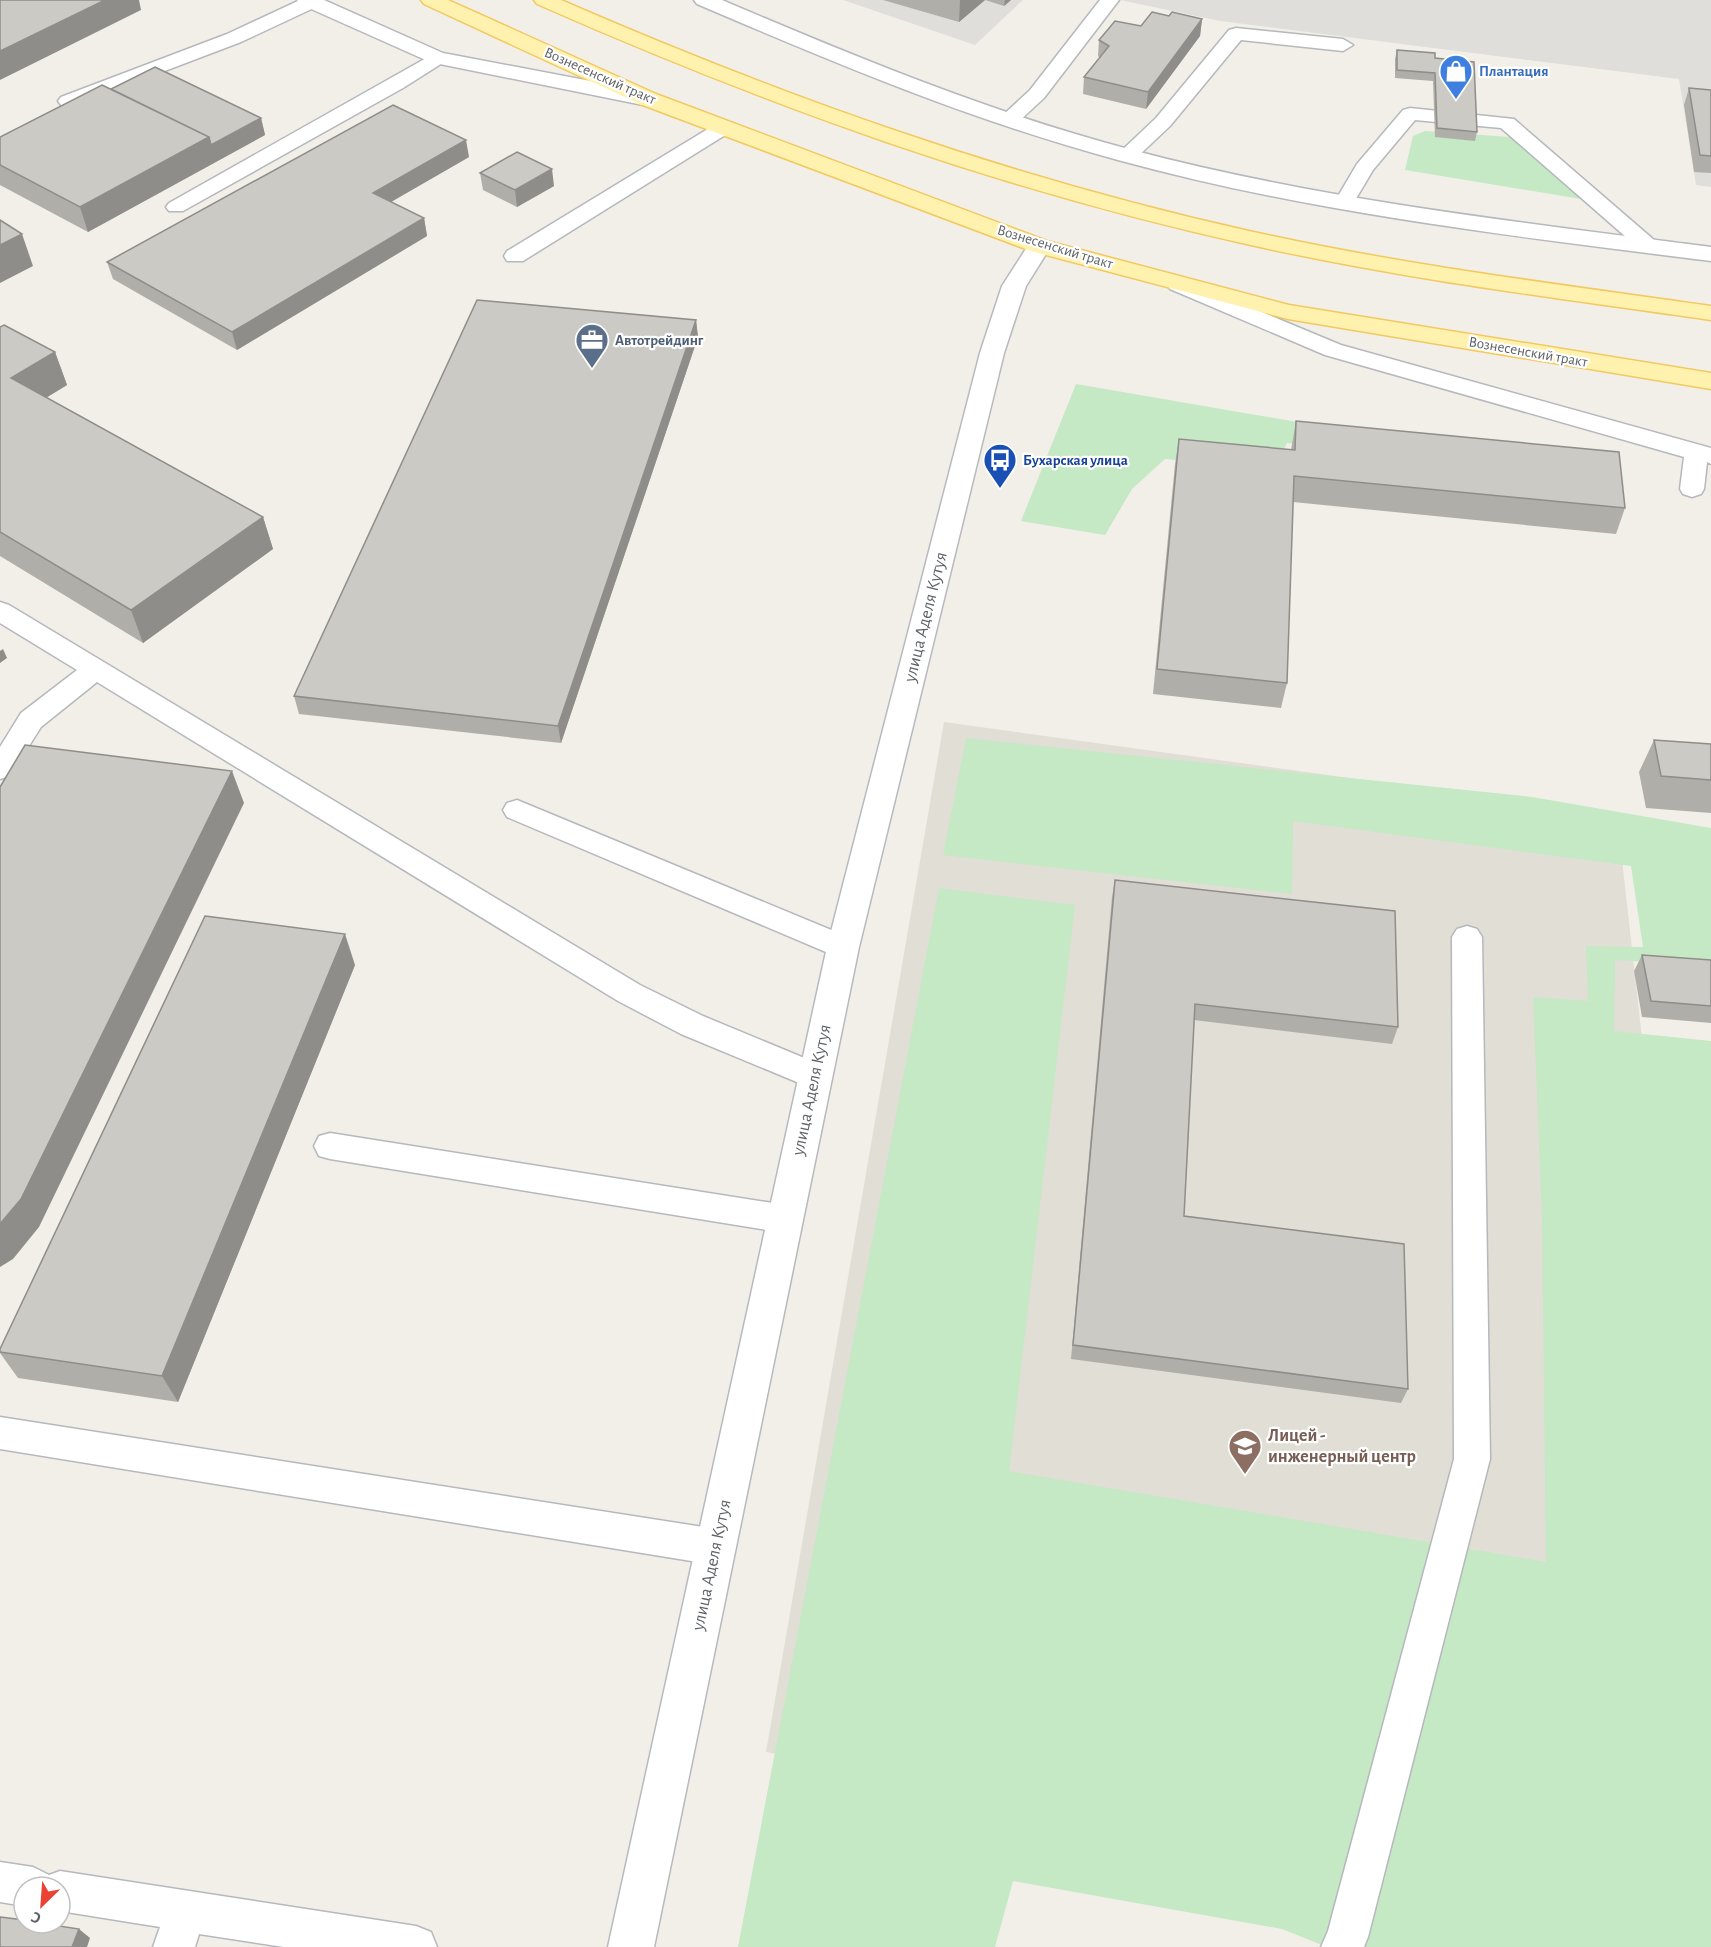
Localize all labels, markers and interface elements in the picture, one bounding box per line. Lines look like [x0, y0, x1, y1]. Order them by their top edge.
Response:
street label: Вознесенский тракт [542, 45, 659, 108]
shop icon: Плантация [1438, 53, 1474, 100]
place label: Плантация [1479, 64, 1548, 79]
street label: Вознесенский тракт [995, 222, 1115, 272]
office icon: Автотрейдинг [574, 322, 610, 369]
place label: Автотрейдинг [615, 333, 704, 348]
street label: Вознесенский тракт [1467, 334, 1589, 370]
bus stop icon: Бухарская улица [982, 442, 1018, 489]
place label: Бухарская улица [1023, 453, 1128, 468]
street label: улица Аделя Кутуя [901, 550, 951, 685]
street label: улица Аделя Кутуя [789, 1023, 835, 1158]
place label: Лицей - инженерный центр [1268, 1427, 1416, 1466]
school or university icon: Лицей - инженерный центр [1227, 1428, 1263, 1475]
street label: улица Аделя Кутуя [689, 1498, 735, 1633]
north arrow [12, 1875, 72, 1935]
text: С [29, 1909, 43, 1927]

